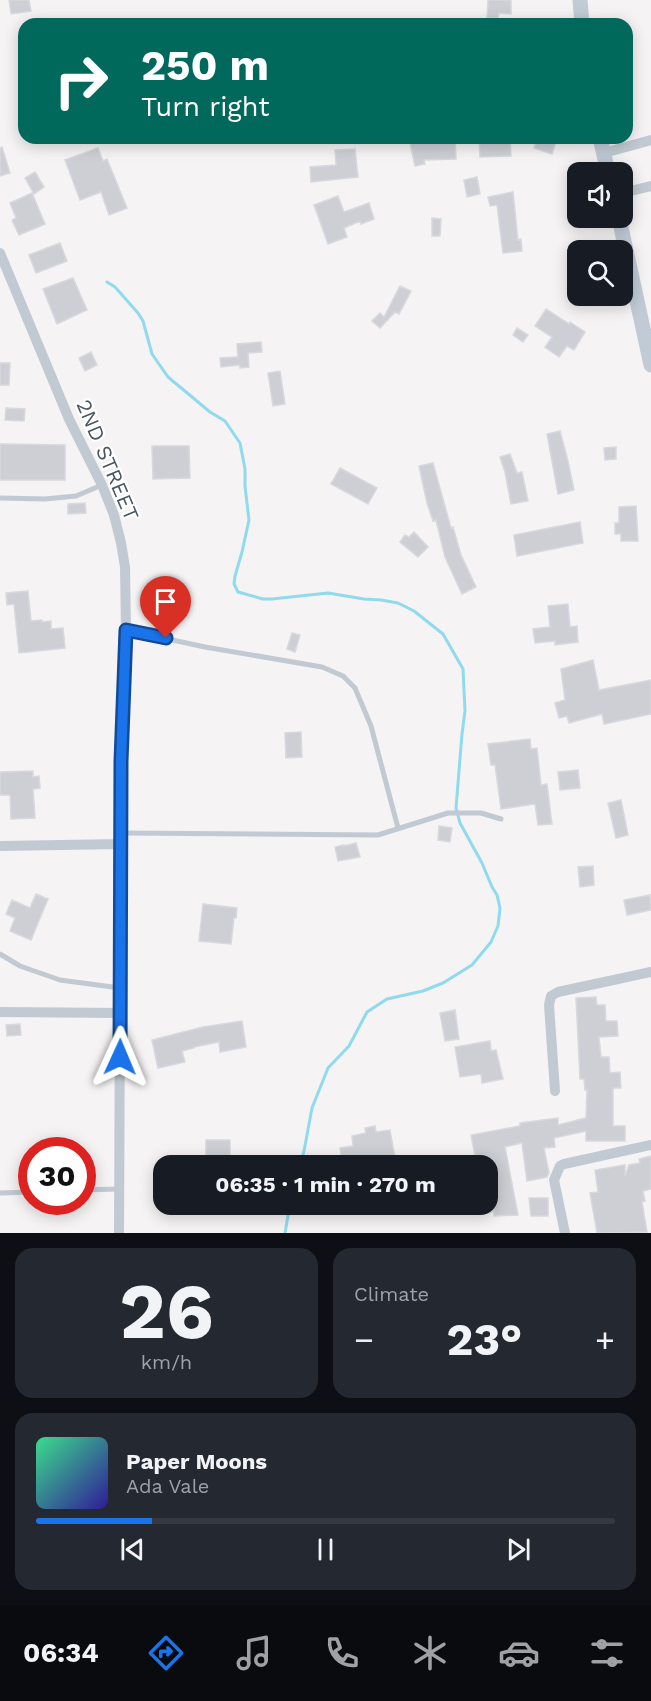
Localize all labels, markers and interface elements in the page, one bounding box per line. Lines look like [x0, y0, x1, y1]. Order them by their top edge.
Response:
text: 250 m [141, 41, 269, 90]
icon: right [42, 42, 120, 120]
text: Turn right [141, 91, 270, 123]
map controls [567, 162, 633, 306]
button: sound [567, 162, 633, 228]
button: search [567, 240, 633, 306]
street label: 2ND STREET [71, 396, 145, 525]
pin [140, 576, 191, 638]
icon: arrive [149, 585, 182, 618]
position arrow [88, 1025, 152, 1089]
speed limit sign: 30 [18, 1137, 96, 1215]
text: 06:35 · 1 min · 270 m [215, 1172, 436, 1197]
text: 26 [119, 1265, 214, 1357]
text: Climate [354, 1282, 429, 1306]
text: 23° [447, 1313, 522, 1366]
text: − [354, 1320, 374, 1359]
text: + [595, 1320, 615, 1359]
text: km/h [141, 1350, 192, 1374]
text: Paper Moons [126, 1449, 267, 1474]
text: Ada Vale [126, 1474, 209, 1498]
icon: previous [116, 1533, 149, 1566]
icon: pause [309, 1533, 342, 1566]
icon: next [502, 1533, 535, 1566]
icon: directions [145, 1632, 187, 1674]
icon: music [233, 1632, 275, 1674]
icon: phone [321, 1632, 363, 1674]
icon: climate [409, 1632, 451, 1674]
icon: car [498, 1632, 540, 1674]
icon: filters [586, 1632, 628, 1674]
text: 06:34 [23, 1637, 99, 1669]

